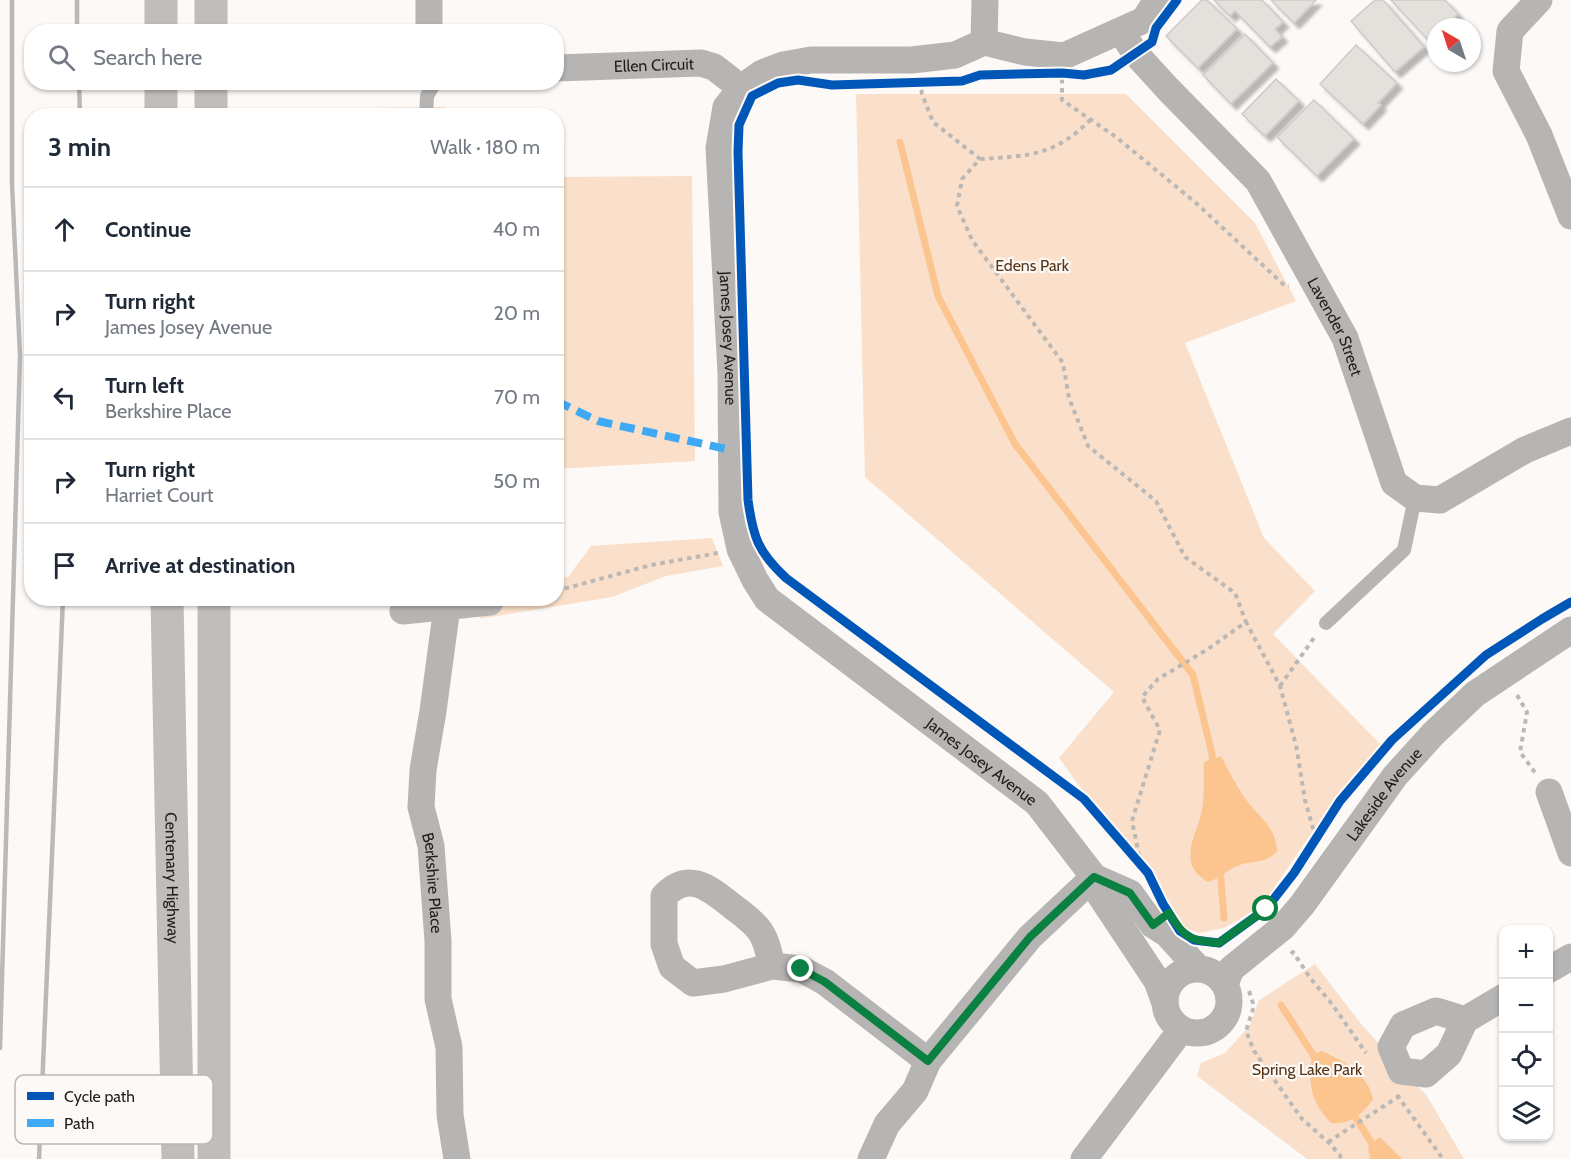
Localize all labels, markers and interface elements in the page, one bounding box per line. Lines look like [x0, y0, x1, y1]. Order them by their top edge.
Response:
north arrow [1427, 18, 1481, 72]
search box [24, 24, 564, 90]
icon: search [45, 41, 78, 74]
text: Search here [93, 44, 202, 71]
street label: Ellen Circuit [614, 54, 695, 76]
text: 3 min [48, 131, 111, 163]
text: Walk · 180 m [430, 135, 540, 159]
icon: ahead [48, 213, 81, 246]
text: Continue [105, 216, 191, 243]
text: 40 m [492, 217, 540, 241]
park label: Edens Park [995, 256, 1070, 275]
street label: James Josey Avenue [716, 270, 740, 405]
street label: Lavender Street [1303, 274, 1366, 379]
text: Turn right [105, 288, 195, 315]
icon: right [48, 297, 81, 330]
text: 20 m [494, 301, 540, 325]
text: James Josey Avenue [105, 315, 272, 339]
text: Turn left [105, 372, 184, 399]
icon: left [48, 381, 81, 414]
text: 70 m [494, 385, 540, 409]
text: Berkshire Place [105, 399, 231, 423]
text: Turn right [105, 456, 195, 483]
icon: right [48, 465, 81, 498]
text: 50 m [493, 469, 540, 493]
text: Harriet Court [105, 483, 213, 507]
icon: arrive [48, 549, 81, 582]
text: Arrive at destination [105, 552, 295, 579]
street label: James Josey Avenue [922, 713, 1041, 810]
street label: Lakeside Avenue [1343, 744, 1426, 844]
street label: Centenary Highway [161, 812, 183, 944]
street label: Berkshire Place [418, 830, 446, 934]
route start [1252, 895, 1278, 921]
map controls [1499, 925, 1553, 1141]
button: + [1499, 925, 1553, 979]
route end [787, 955, 813, 981]
button: − [1499, 979, 1553, 1033]
button: locate [1499, 1033, 1553, 1087]
park label: Spring Lake Park [1252, 1060, 1363, 1079]
legend [15, 1075, 213, 1144]
text: Cycle path [64, 1087, 135, 1106]
button: layers [1499, 1087, 1553, 1141]
text: Path [64, 1114, 95, 1133]

